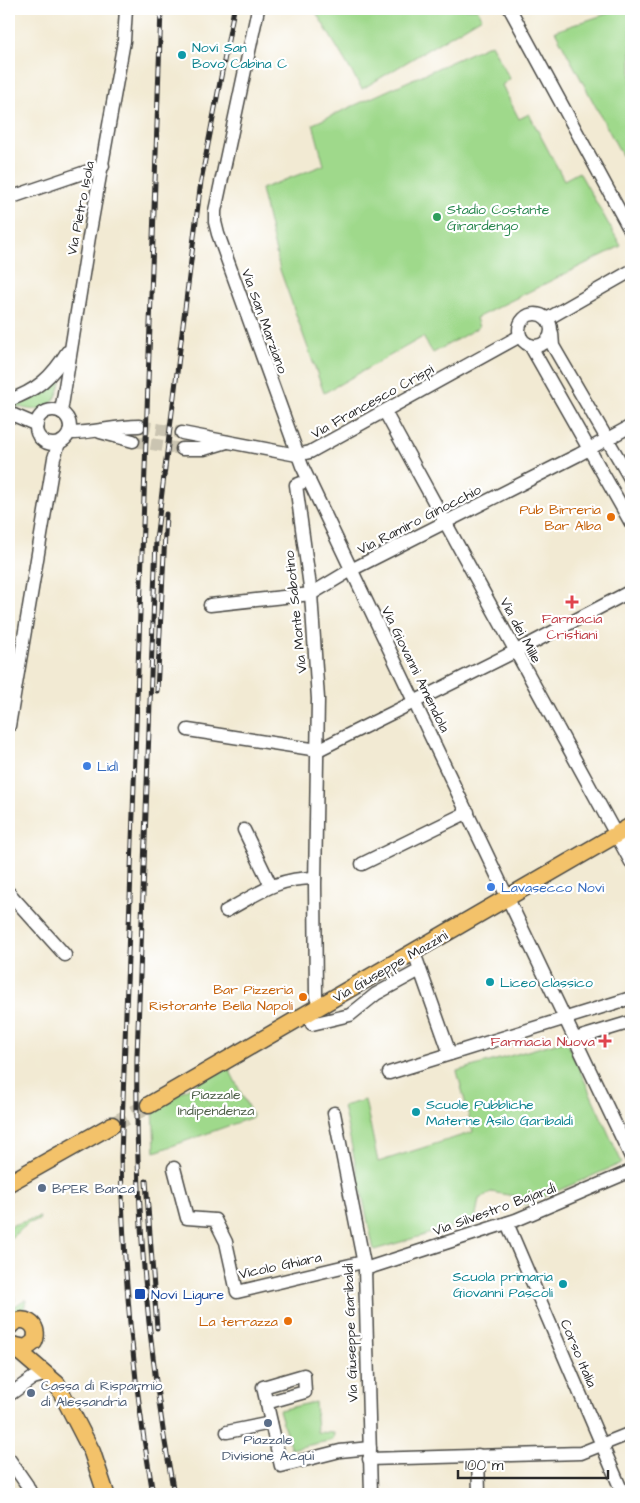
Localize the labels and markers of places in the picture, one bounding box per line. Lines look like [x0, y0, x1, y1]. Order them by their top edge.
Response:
place label: Novi San Bovo Cabina C [192, 38, 287, 74]
marker: Novi San Bovo Cabina C [176, 49, 188, 61]
place label: Stadio Costante Girardengo [447, 200, 550, 236]
marker: Stadio Costante Girardengo [431, 211, 443, 223]
place label: Pub Birreria Bar Alba [519, 500, 601, 536]
marker: Pub Birreria Bar Alba [605, 511, 617, 523]
marker: Farmacia Cristiani [566, 596, 578, 608]
place label: Farmacia Cristiani [542, 609, 602, 645]
place label: Lidl [97, 757, 118, 777]
marker: Lidl [81, 760, 93, 772]
place label: Lavasecco Novi [501, 878, 604, 898]
marker: Lavasecco Novi [485, 881, 497, 893]
place label: Liceo classico [500, 973, 593, 993]
marker: Liceo classico [484, 976, 496, 988]
place label: Bar Pizzeria Ristorante Bella Napoli [149, 980, 293, 1016]
marker: Bar Pizzeria Ristorante Bella Napoli [297, 991, 309, 1003]
place label: Farmacia Nuova [491, 1032, 595, 1052]
marker: Farmacia Nuova [599, 1035, 611, 1047]
place label: Scuole Pubbliche Materne Asilo Garibaldi [426, 1095, 573, 1131]
marker: Scuole Pubbliche Materne Asilo Garibaldi [410, 1106, 422, 1118]
place label: BPER Banca [52, 1179, 135, 1199]
marker: BPER Banca [36, 1182, 48, 1194]
place label: Scuola primaria Giovanni Pascoli [453, 1267, 553, 1303]
marker: Scuola primaria Giovanni Pascoli [557, 1278, 569, 1290]
place label: Novi Ligure [151, 1285, 225, 1305]
marker: Novi Ligure [133, 1287, 147, 1301]
place label: La terrazza [199, 1312, 278, 1332]
marker: La terrazza [282, 1315, 294, 1327]
place label: Cassa di Risparmio di Alessandria [41, 1376, 163, 1412]
marker: Cassa di Risparmio di Alessandria [25, 1387, 37, 1399]
marker: Piazzale Divisione Acqui [262, 1417, 274, 1429]
place label: Piazzale Divisione Acqui [222, 1430, 314, 1466]

